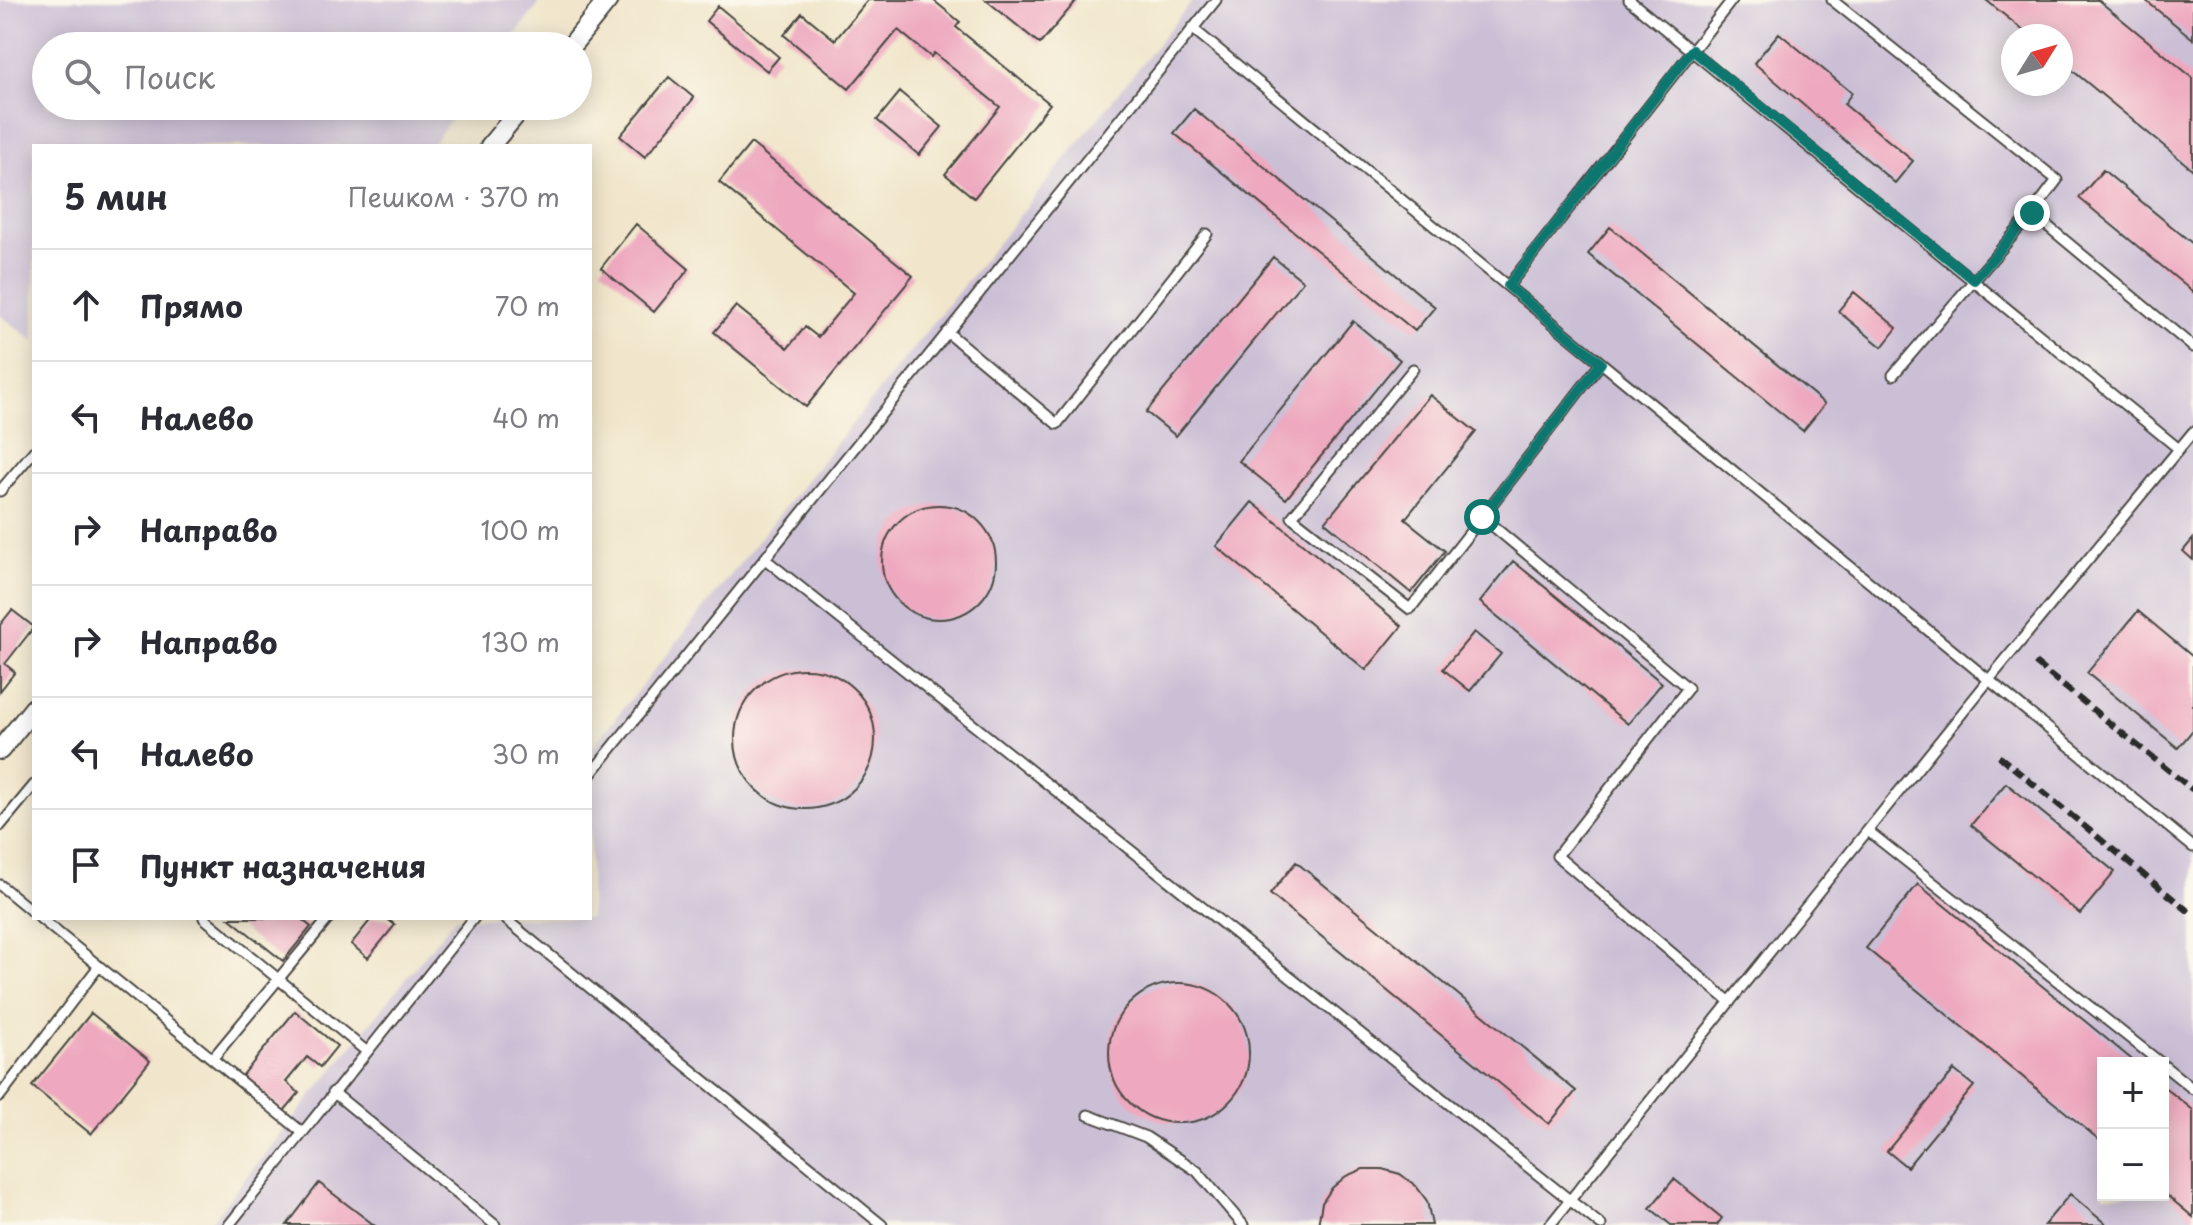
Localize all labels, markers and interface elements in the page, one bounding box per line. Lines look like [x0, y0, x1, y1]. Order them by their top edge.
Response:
north arrow [2001, 24, 2073, 96]
search box [32, 32, 592, 120]
icon: search [60, 54, 104, 98]
text: Поиск [124, 54, 215, 99]
text: 5 мин [64, 170, 168, 222]
text: Пешком · 370 m [348, 177, 560, 216]
route end [2014, 195, 2050, 231]
icon: ahead [64, 283, 108, 327]
text: Прямо [140, 283, 243, 328]
text: 70 m [495, 286, 560, 325]
icon: left [64, 395, 108, 439]
text: Налево [140, 395, 254, 440]
text: 40 m [492, 398, 560, 437]
route start [1464, 499, 1500, 535]
icon: right [64, 507, 108, 551]
text: Направо [140, 507, 278, 552]
text: 100 m [480, 510, 560, 549]
icon: right [64, 619, 108, 663]
text: Направо [140, 619, 278, 664]
text: 130 m [481, 622, 560, 661]
icon: left [64, 731, 108, 775]
text: Налево [140, 731, 254, 776]
text: 30 m [492, 734, 560, 773]
icon: arrive [64, 843, 108, 887]
text: Пункт назначения [140, 843, 426, 888]
map controls [2097, 1057, 2169, 1201]
button: + [2097, 1057, 2169, 1129]
button: − [2097, 1129, 2169, 1201]

